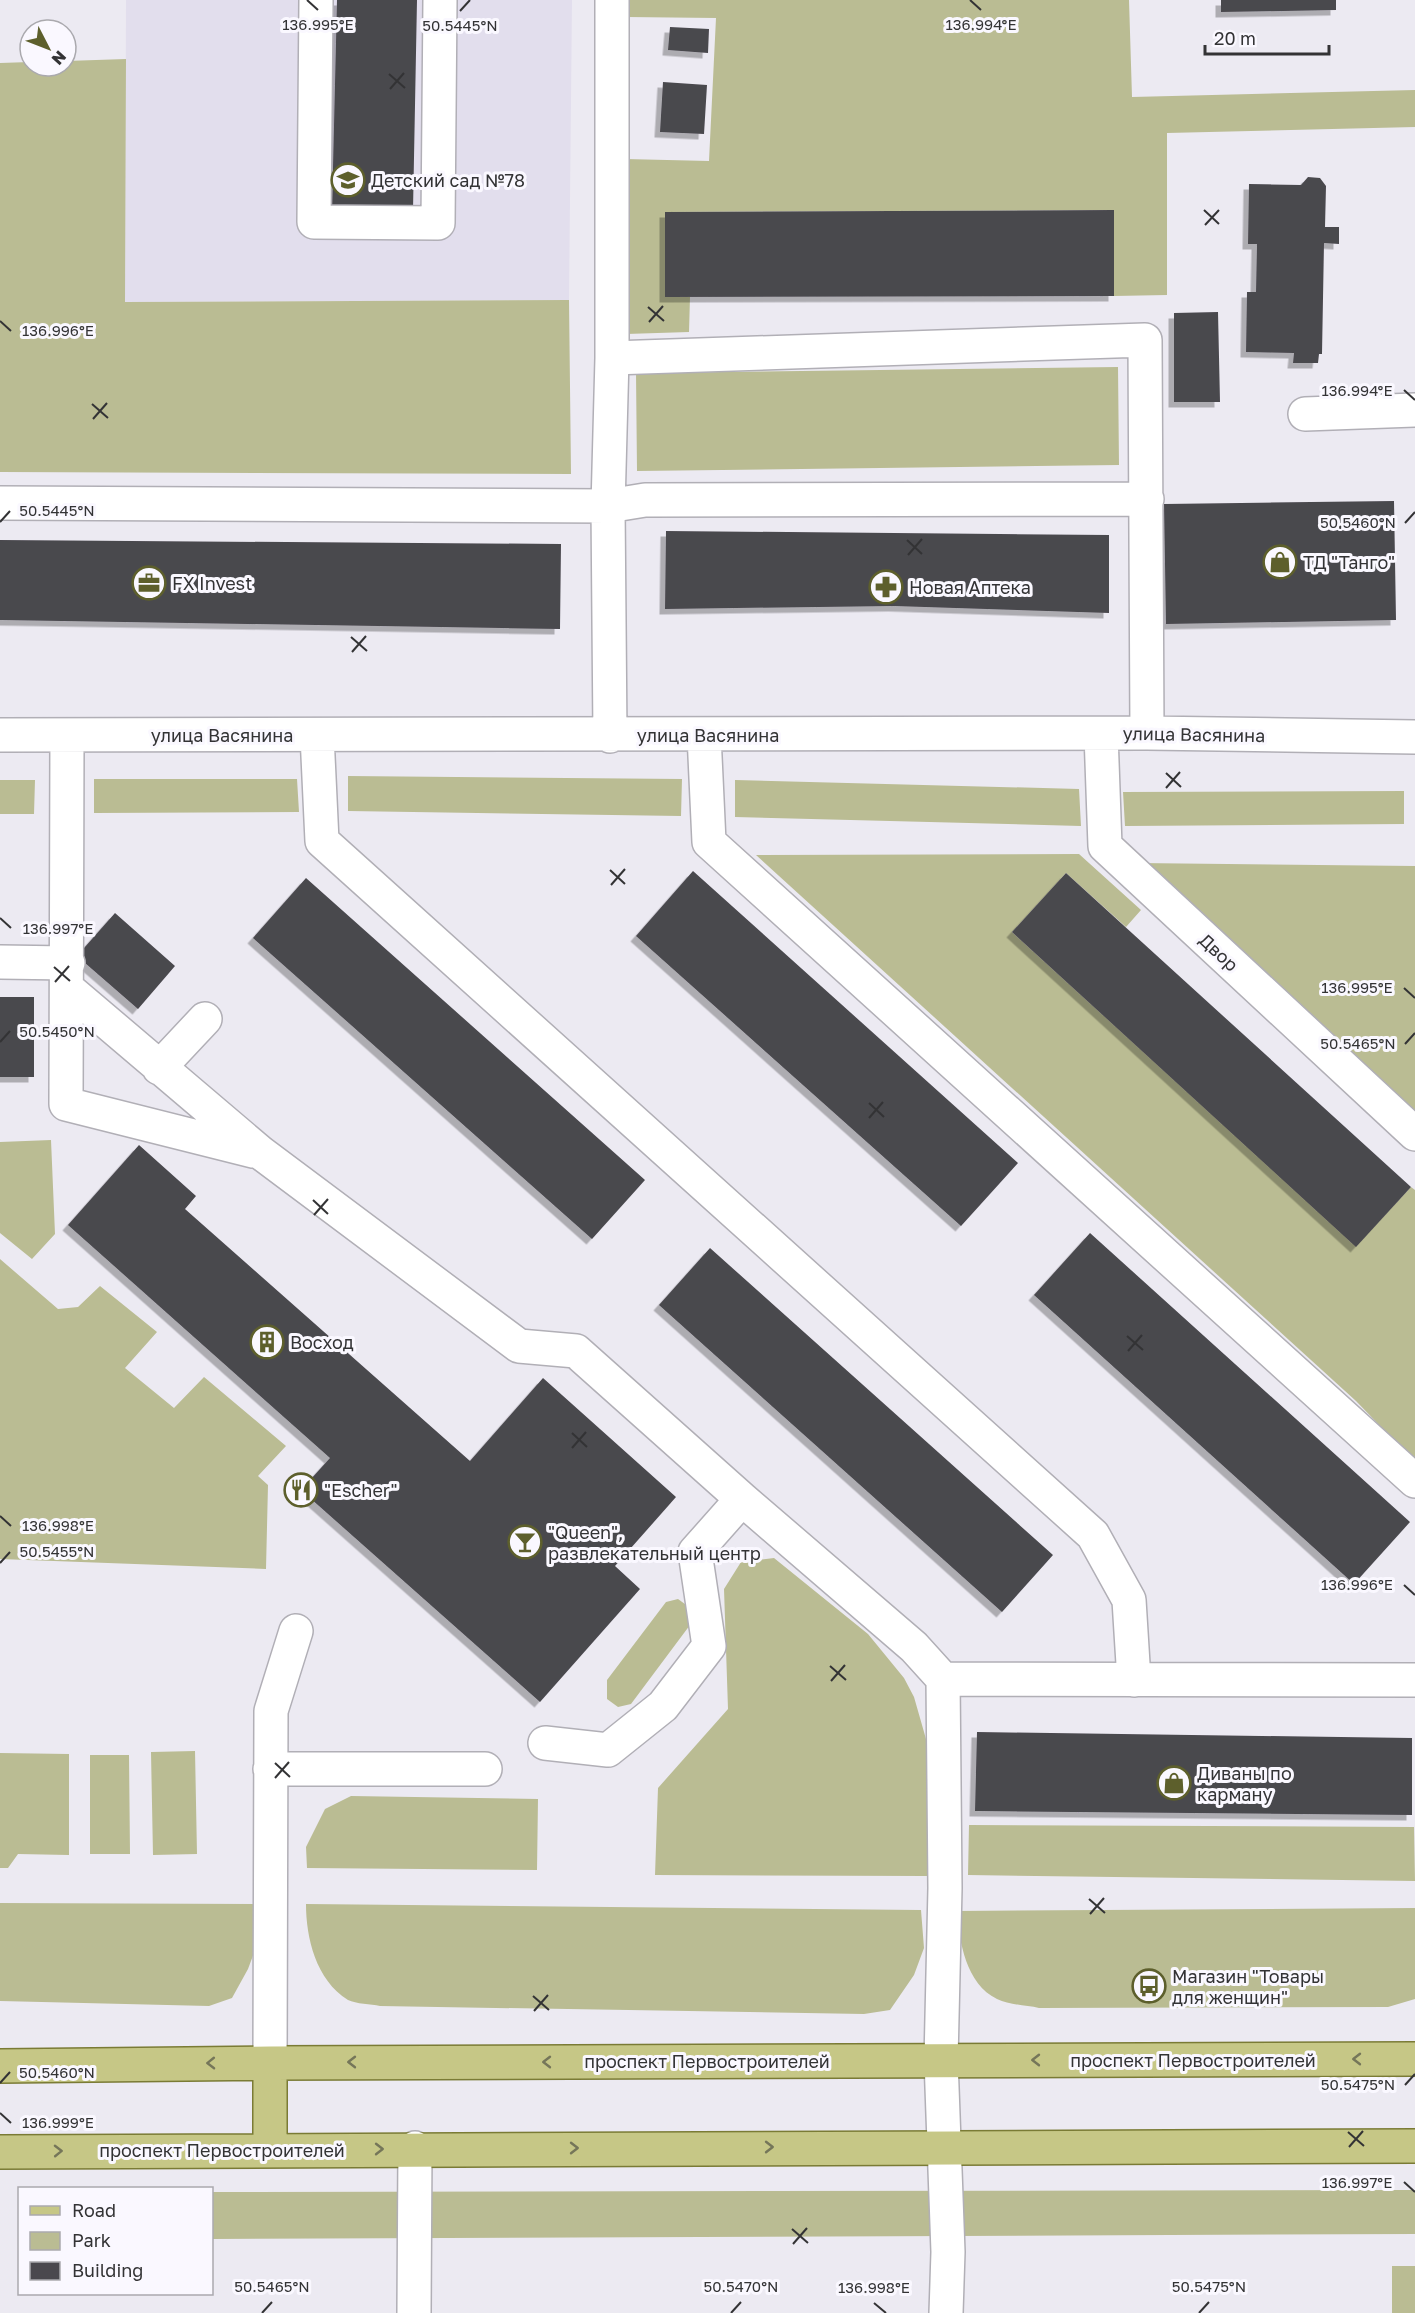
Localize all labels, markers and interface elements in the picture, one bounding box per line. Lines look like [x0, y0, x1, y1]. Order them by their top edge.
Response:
text: 136.995°E [282, 15, 354, 33]
text: 136.994°E [945, 15, 1017, 33]
text: 50.5445°N [422, 16, 498, 34]
north arrow [18, 18, 78, 78]
scale bar [1205, 18, 1330, 56]
text: 20 m [1214, 27, 1256, 49]
text: N [48, 47, 71, 69]
school or university icon: Детский сад №78 [330, 162, 366, 198]
place label: Детский сад №78 [371, 169, 525, 191]
text: 136.996°E [22, 321, 94, 339]
text: 136.994°E [1321, 381, 1393, 399]
text: 50.5445°N [19, 501, 95, 519]
text: 50.5460°N [1320, 513, 1396, 531]
shop icon: ТД "Танго" [1262, 544, 1298, 580]
place label: ТД "Танго" [1303, 551, 1395, 573]
office icon: FX Invest [131, 565, 167, 601]
pharmacy icon: Новая Аптека [868, 569, 904, 605]
place label: FX Invest [172, 572, 252, 594]
place label: Новая Аптека [909, 576, 1031, 598]
street label: улица Васянина [1122, 722, 1266, 746]
street label: улица Васянина [151, 724, 293, 746]
street label: улица Васянина [637, 724, 779, 746]
text: 136.997°E [23, 919, 93, 937]
street label: Двор [1195, 929, 1243, 975]
text: 136.995°E [1321, 978, 1393, 996]
text: 50.5450°N [19, 1022, 95, 1040]
text: 50.5465°N [1320, 1034, 1396, 1052]
building icon: Восход [249, 1324, 285, 1360]
place label: Восход [290, 1331, 354, 1353]
restaurant icon: "Escher" [283, 1472, 319, 1508]
place label: "Escher" [324, 1479, 398, 1501]
text: 136.998°E [22, 1516, 94, 1534]
place label: "Queen", развлекательный центр [548, 1521, 761, 1564]
bar icon: "Queen", развлекательный центр [507, 1524, 543, 1560]
text: 50.5455°N [19, 1542, 95, 1560]
text: 136.996°E [1321, 1575, 1393, 1593]
place label: Диваны по карману [1197, 1762, 1292, 1805]
shop icon: Диваны по карману [1156, 1765, 1192, 1801]
place label: Магазин "Товары для женщин" [1172, 1965, 1324, 2008]
bus stop icon: Магазин "Товары для женщин" [1131, 1968, 1167, 2004]
street label: проспект Первостроителей [1070, 2049, 1316, 2071]
street label: проспект Первостроителей [584, 2050, 830, 2072]
one-way arrow [1352, 2053, 1361, 2065]
one-way arrow [1031, 2054, 1040, 2066]
one-way arrow [347, 2056, 356, 2068]
one-way arrow [542, 2056, 551, 2068]
one-way arrow [207, 2057, 216, 2070]
text: 50.5460°N [19, 2063, 95, 2081]
text: 50.5475°N [1321, 2075, 1395, 2093]
text: 136.999°E [22, 2113, 94, 2131]
street label: проспект Первостроителей [99, 2139, 345, 2161]
one-way arrow [765, 2141, 774, 2153]
one-way arrow [570, 2142, 579, 2154]
one-way arrow [375, 2143, 384, 2155]
one-way arrow [54, 2145, 63, 2158]
text: 136.997°E [1322, 2173, 1392, 2191]
legend [18, 2187, 213, 2295]
text: Road [72, 2199, 116, 2221]
text: Park [72, 2229, 111, 2251]
text: Building [72, 2259, 143, 2281]
text: 50.5465°N [234, 2277, 310, 2295]
text: 50.5470°N [704, 2277, 778, 2295]
text: 50.5475°N [1172, 2277, 1246, 2295]
text: 136.998°E [838, 2278, 910, 2296]

